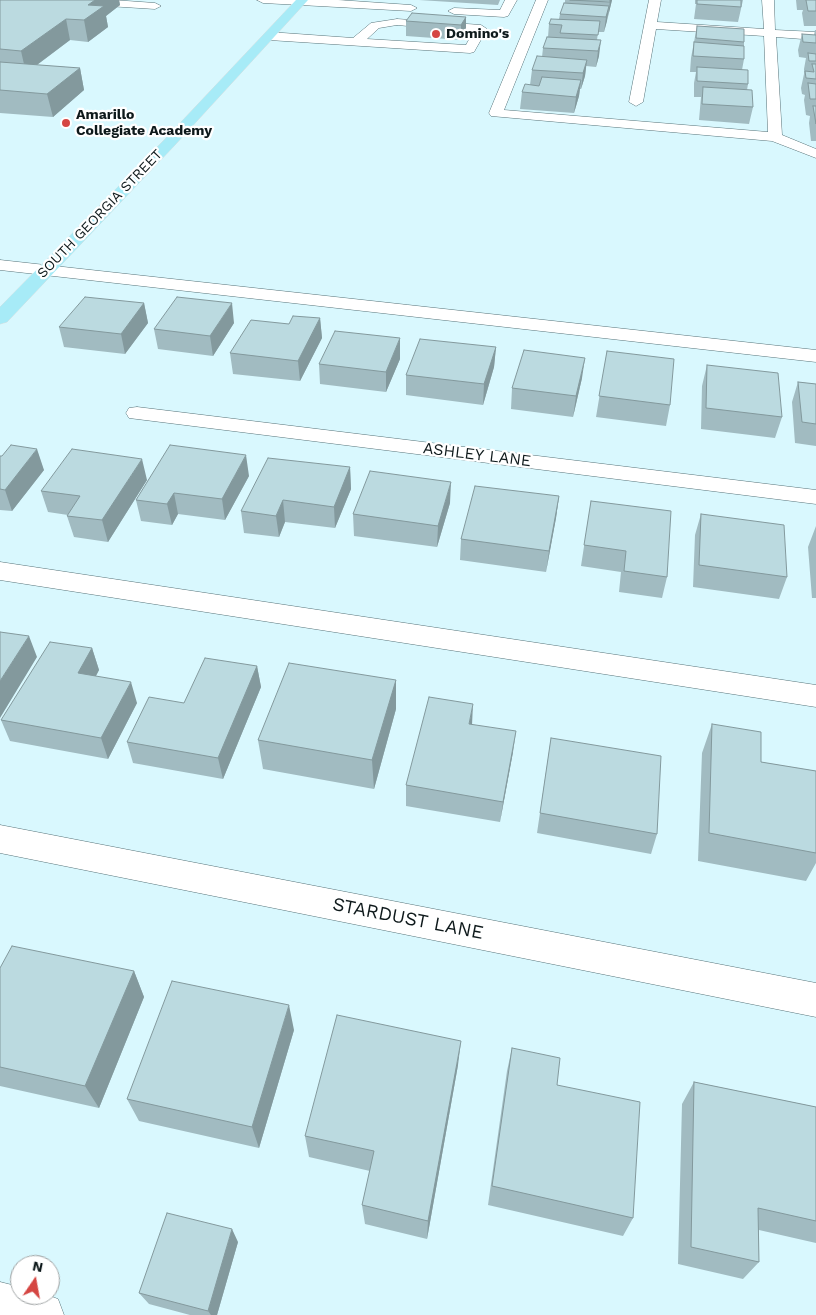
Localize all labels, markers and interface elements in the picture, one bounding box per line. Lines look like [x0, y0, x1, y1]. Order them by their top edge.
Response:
place label: Domino's [446, 26, 509, 42]
marker: Domino's [430, 28, 442, 40]
place label: Amarillo Collegiate Academy [76, 107, 212, 140]
marker: Amarillo Collegiate Academy [60, 117, 72, 129]
street label: SOUTH GEORGIA STREET [34, 146, 166, 282]
street label: ASHLEY LANE [422, 439, 532, 471]
street label: STARDUST LANE [331, 893, 485, 945]
north arrow [10, 1255, 60, 1305]
text: N [31, 1257, 45, 1275]

